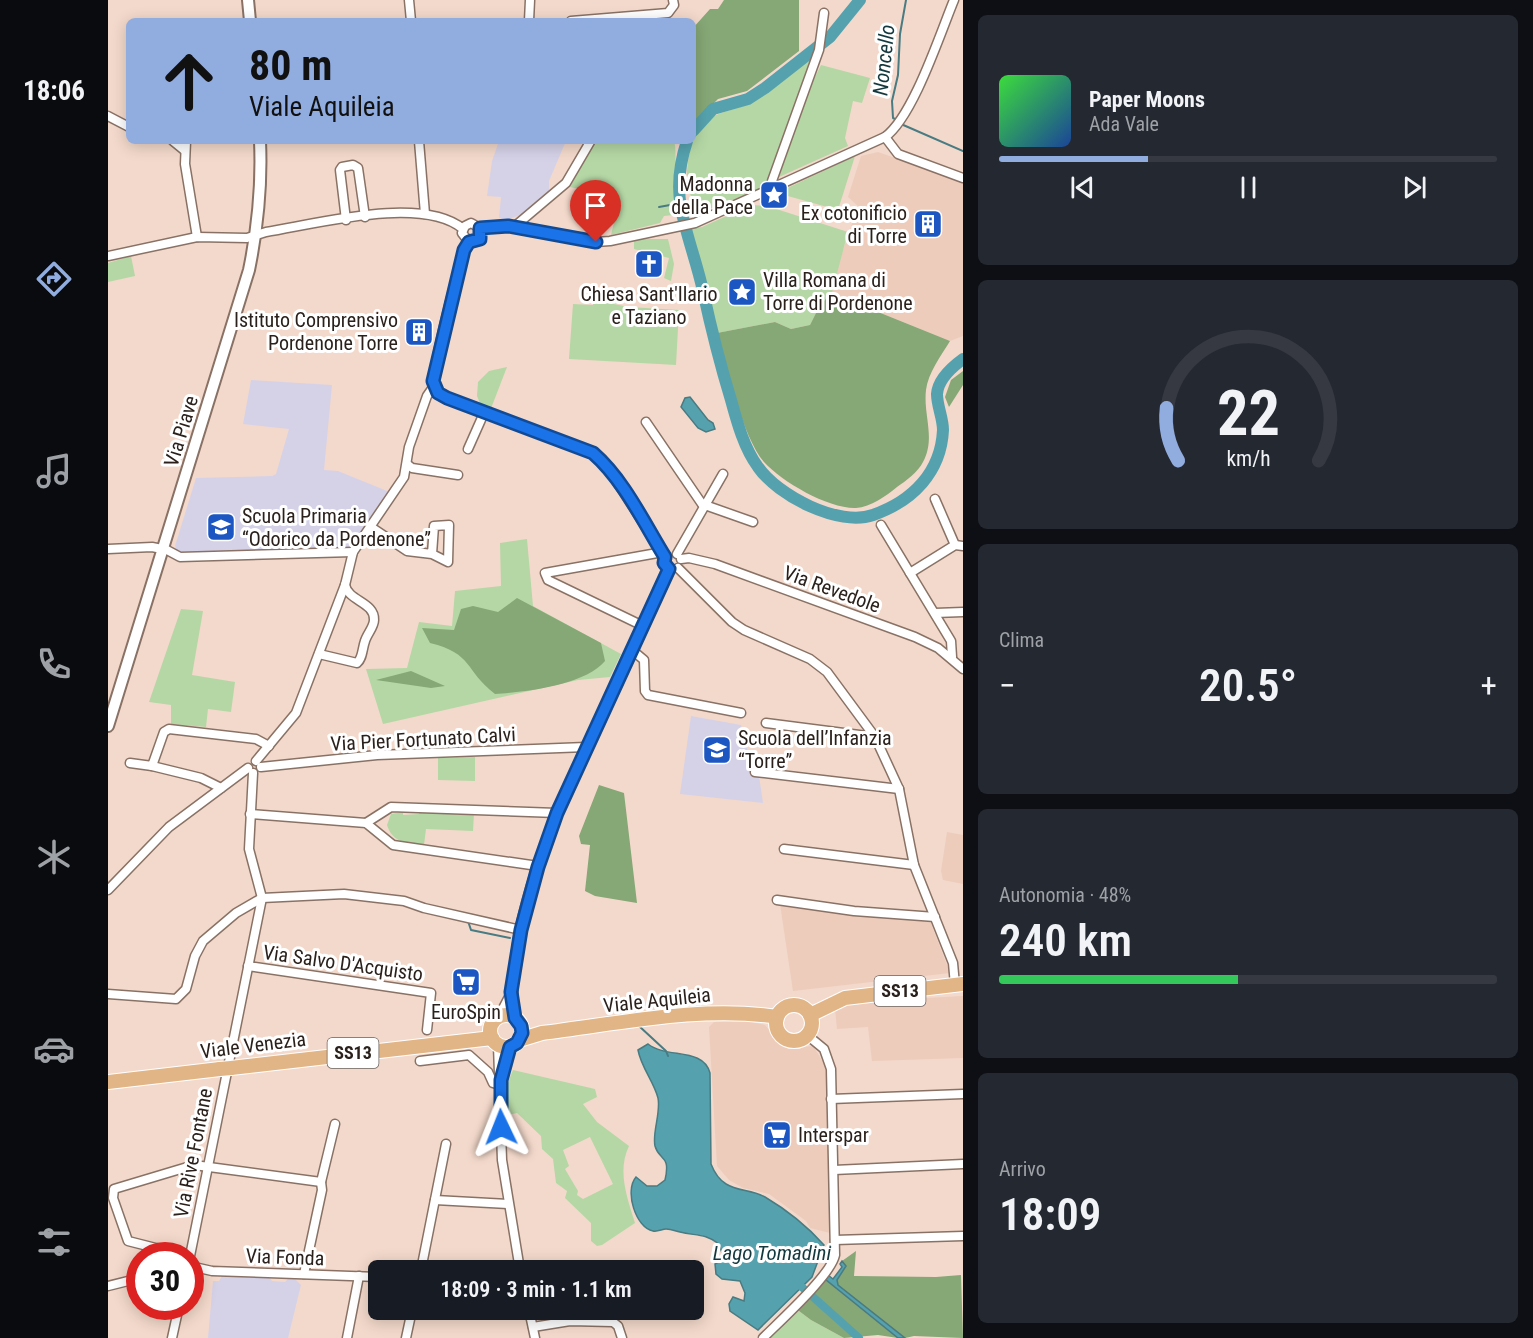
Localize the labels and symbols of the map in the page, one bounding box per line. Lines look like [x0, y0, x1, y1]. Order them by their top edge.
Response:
water label: Noncello [868, 23, 900, 97]
place label: Madonna della Pace [671, 172, 753, 219]
place icon: Madonna della Pace [758, 179, 790, 211]
pin [570, 180, 621, 242]
place label: Ex cotonificio di Torre [801, 201, 907, 248]
building icon: Ex cotonificio di Torre [912, 208, 944, 240]
church icon: Chiesa Sant'Ilario e Taziano [633, 248, 665, 280]
place label: Villa Romana di Torre di Pordenone [763, 268, 913, 315]
place icon: Villa Romana di Torre di Pordenone [726, 276, 758, 308]
place label: Chiesa Sant'Ilario e Taziano [580, 282, 718, 329]
place label: Istituto Comprensivo Pordenone Torre [234, 308, 398, 355]
building icon: Istituto Comprensivo Pordenone Torre [403, 316, 435, 348]
street label: Via Piave [159, 393, 203, 469]
place label: Scuola Primaria “Odorico da Pordenone” [242, 504, 431, 551]
school or university icon: Scuola Primaria “Odorico da Pordenone” [205, 511, 237, 543]
street label: Via Revedole [780, 560, 884, 618]
street label: Via Pier Fortunato Calvi [330, 722, 516, 756]
place label: Scuola dell’Infanzia “Torre” [738, 726, 892, 773]
school or university icon: Scuola dell’Infanzia “Torre” [701, 734, 733, 766]
street label: Via Salvo D'Acquisto [262, 940, 424, 986]
supermarket icon: EuroSpin [450, 966, 482, 998]
road number: SS13 [874, 976, 926, 1006]
street label: Viale Aquileia [602, 982, 712, 1018]
place label: EuroSpin [431, 1000, 501, 1024]
street label: Viale Venezia [199, 1027, 307, 1063]
road number: SS13 [328, 1038, 378, 1068]
street label: Via Rive Fontane [169, 1086, 217, 1220]
position arrow [469, 1095, 533, 1159]
supermarket icon: Interspar [761, 1119, 793, 1151]
place label: Interspar [798, 1123, 869, 1147]
water label: Lago Tomadini [713, 1241, 831, 1265]
speed limit sign: 30 [126, 1242, 204, 1320]
street label: Via Fonda [245, 1244, 325, 1270]

